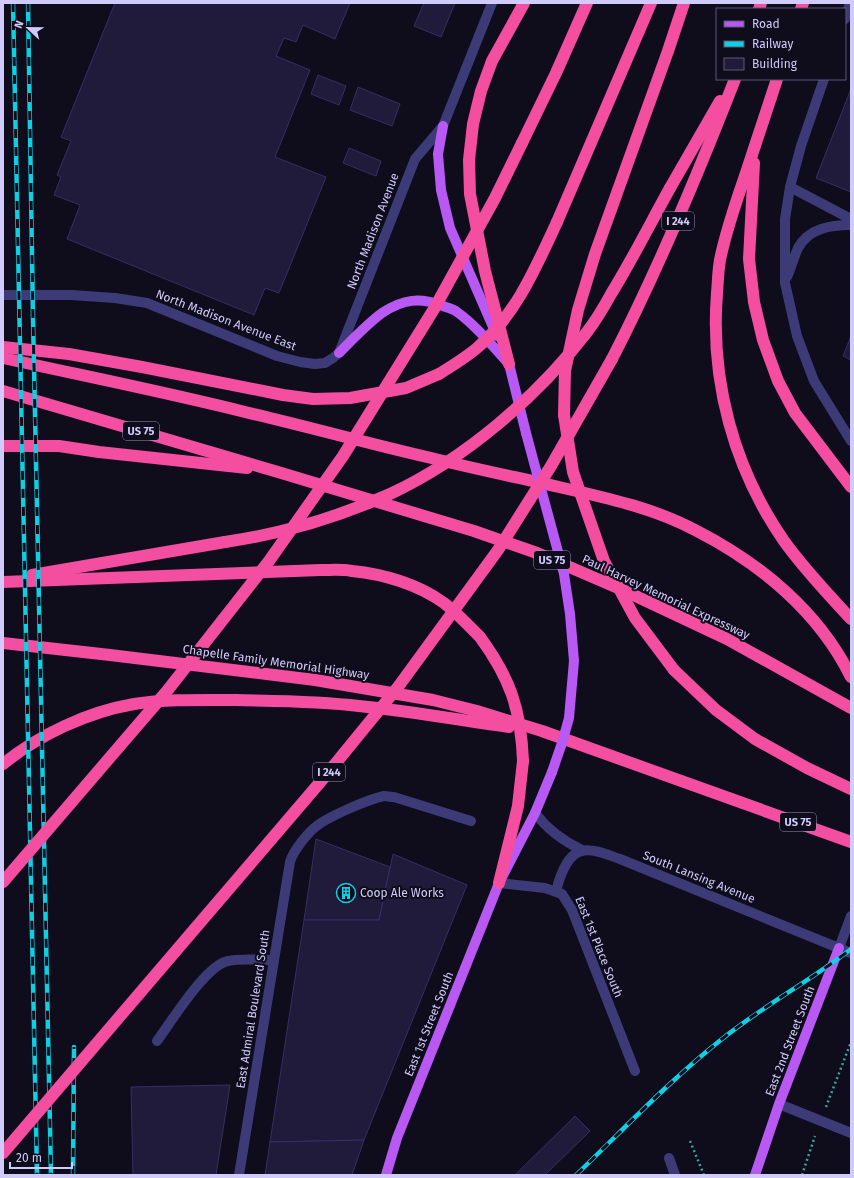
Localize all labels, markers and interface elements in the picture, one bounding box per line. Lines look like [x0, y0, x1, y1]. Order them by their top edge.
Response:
north arrow [8, 8, 48, 48]
legend [716, 8, 846, 80]
text: Road [752, 17, 780, 31]
text: N [12, 19, 27, 30]
text: Railway [752, 37, 793, 51]
text: Building [752, 57, 798, 71]
street label: North Madison Avenue [344, 171, 402, 291]
road number: I 244 [662, 212, 694, 230]
street label: North Madison Avenue East [154, 287, 299, 354]
road number: US 75 [123, 422, 159, 440]
road number: US 75 [534, 551, 570, 569]
street label: Paul Harvey Memorial Expressway [580, 552, 752, 642]
street label: Chapelle Family Memorial Highway [182, 642, 370, 682]
road number: I 244 [313, 763, 345, 781]
road number: US 75 [780, 813, 816, 831]
street label: South Lansing Avenue [641, 848, 757, 906]
building icon: Coop Ale Works [335, 882, 357, 904]
place label: Coop Ale Works [360, 886, 444, 900]
street label: East 1st Place South [572, 894, 626, 1000]
street label: East Admiral Boulevard South [234, 928, 272, 1090]
street label: East 1st Street South [402, 970, 456, 1078]
street label: East 2nd Street South [763, 984, 817, 1098]
scale bar [10, 1144, 72, 1170]
text: 20 m [16, 1151, 42, 1165]

